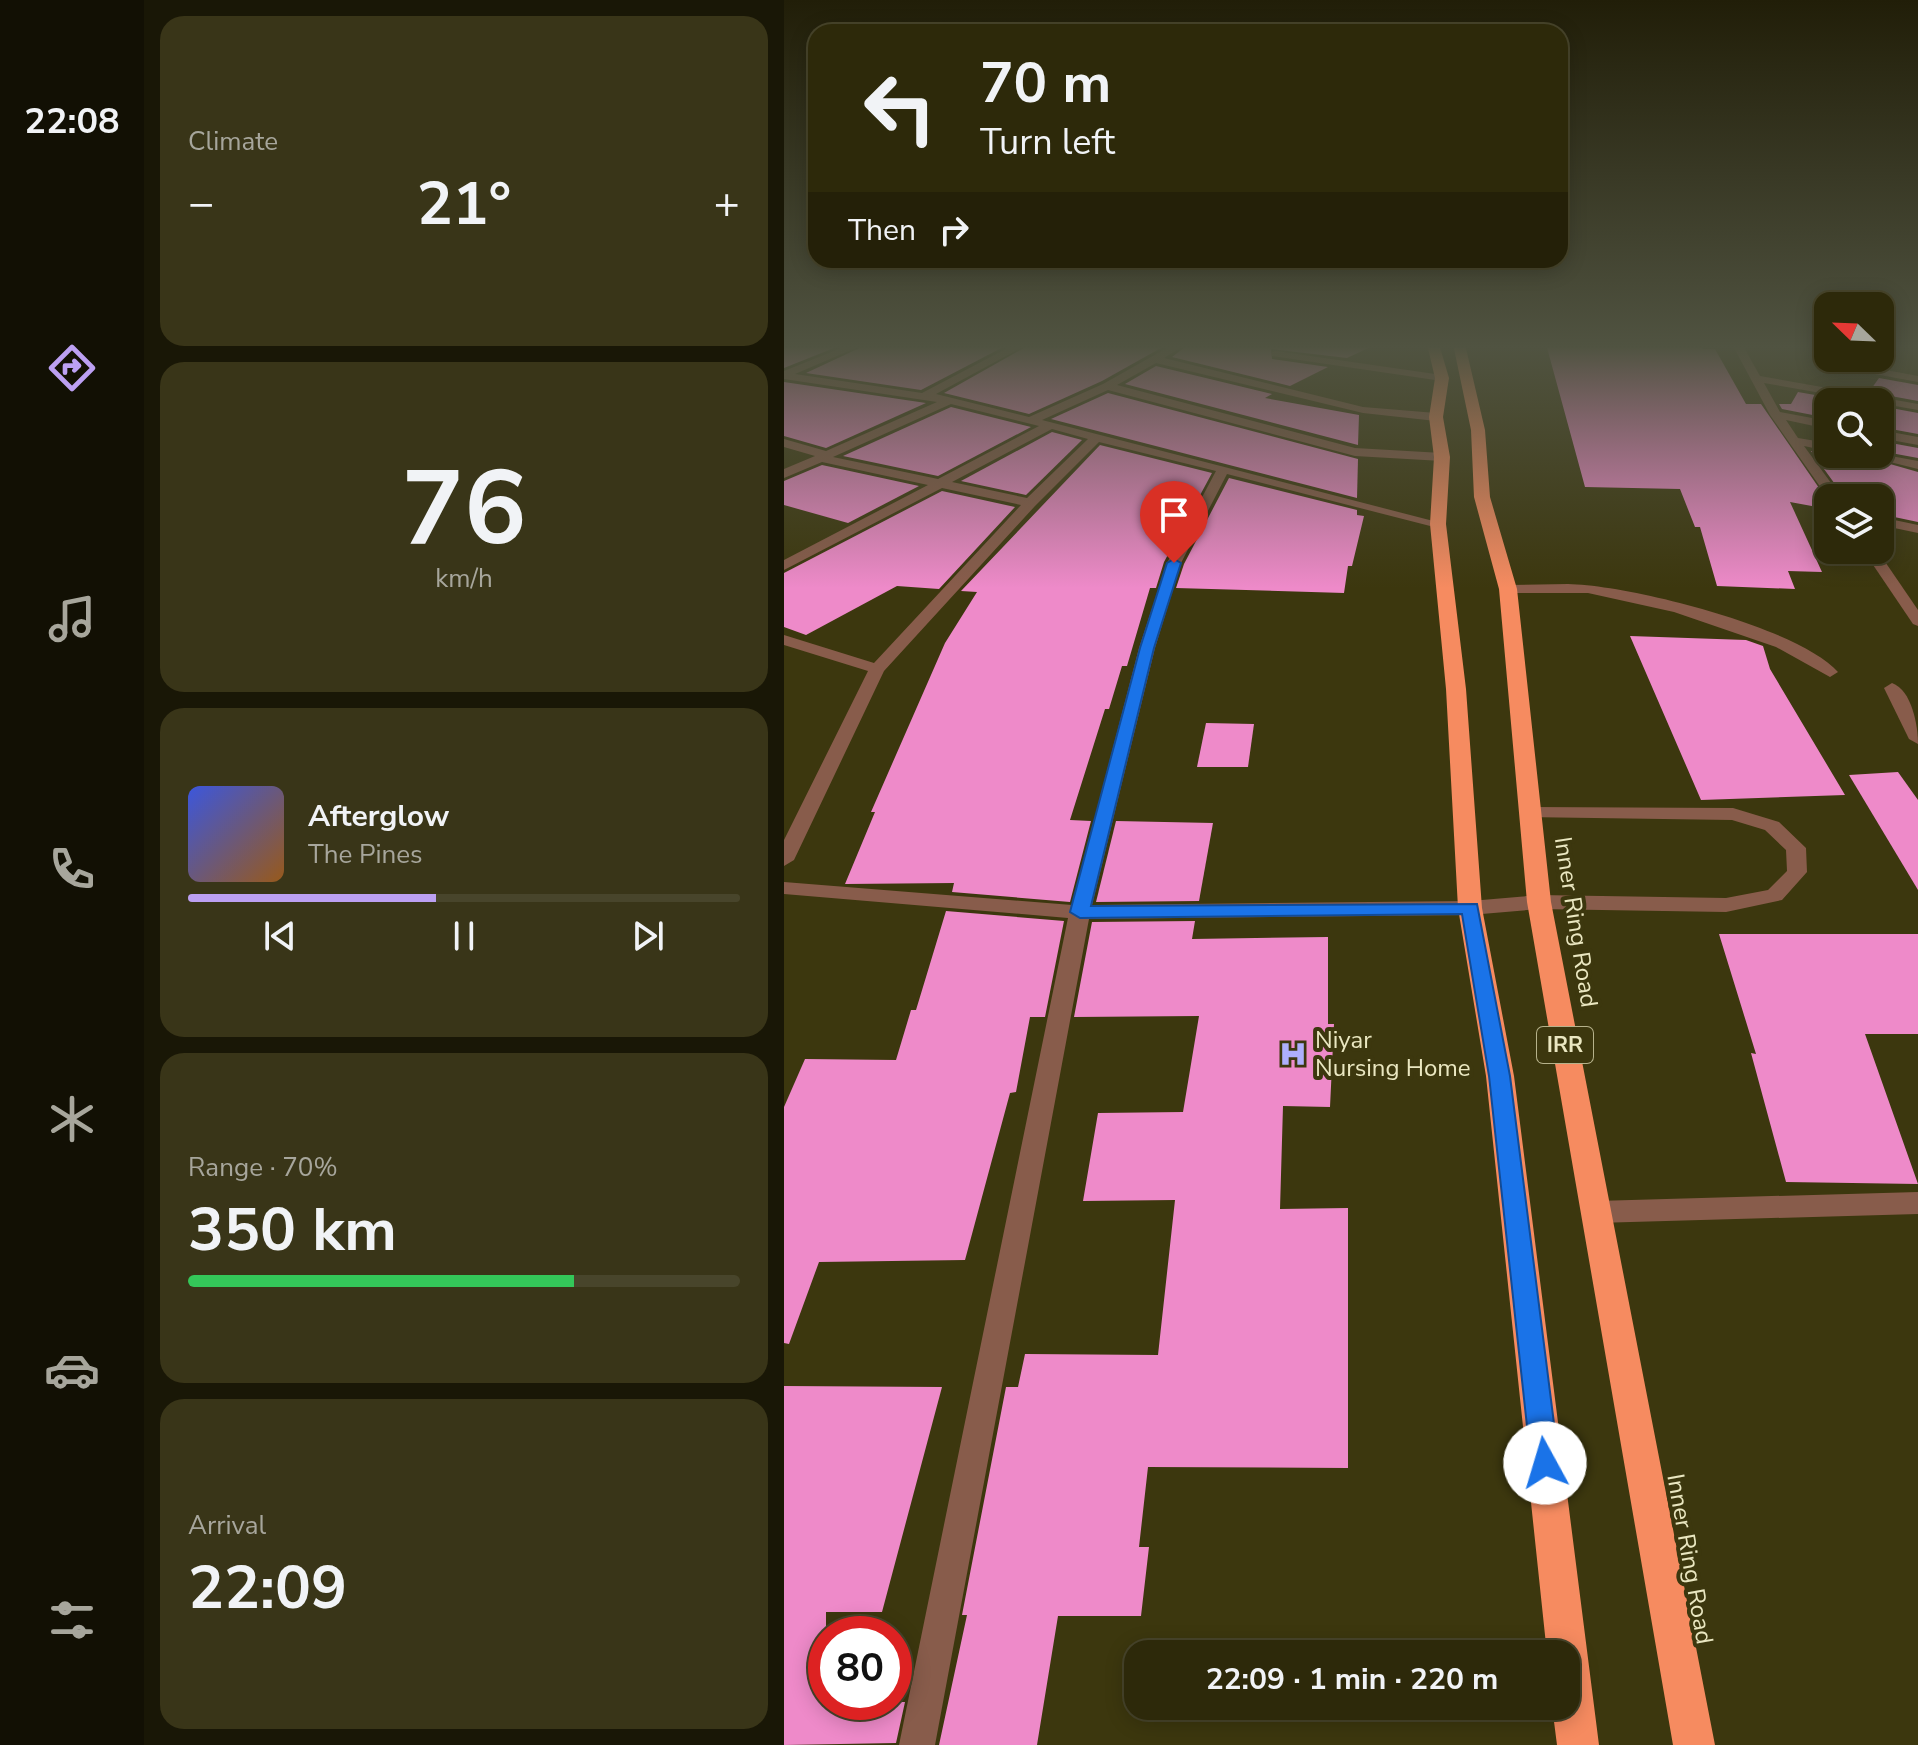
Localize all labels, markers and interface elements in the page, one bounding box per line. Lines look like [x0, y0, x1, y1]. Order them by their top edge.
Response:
text: 70 m [980, 45, 1111, 122]
icon: left [848, 56, 952, 160]
text: 22:08 [24, 97, 120, 146]
text: Turn left [980, 118, 1115, 167]
text: Climate [188, 124, 278, 159]
text: 21° [417, 163, 511, 245]
text: − [188, 174, 214, 234]
text: + [714, 174, 740, 234]
icon: right [932, 208, 976, 252]
text: Then [848, 210, 916, 251]
north arrow [1814, 292, 1894, 372]
map controls [1814, 292, 1894, 564]
icon: directions [44, 340, 100, 396]
button: search [1814, 388, 1894, 468]
text: 76 [402, 438, 526, 580]
pin [1140, 481, 1208, 563]
button: layers [1814, 484, 1894, 564]
icon: arrive [1152, 493, 1196, 537]
text: km/h [435, 561, 493, 596]
icon: music [44, 591, 100, 647]
text: Afterglow [308, 796, 449, 837]
street label: Inner Ring Road [1547, 834, 1605, 1010]
text: The Pines [308, 837, 423, 872]
icon: phone [44, 841, 100, 897]
icon: previous [258, 914, 302, 958]
icon: pause [442, 914, 486, 958]
icon: next [626, 914, 670, 958]
place label: Niyar Nursing Home [1315, 1024, 1471, 1084]
road number: IRR [1537, 1027, 1593, 1063]
hospital icon: Niyar Nursing Home [1278, 1039, 1308, 1069]
icon: climate [44, 1091, 100, 1147]
text: Range · 70% [188, 1150, 338, 1185]
text: 350 km [188, 1189, 397, 1271]
icon: car [44, 1342, 100, 1398]
position arrow [1503, 1421, 1587, 1505]
street label: Inner Ring Road [1659, 1471, 1721, 1647]
text: Arrival [188, 1508, 266, 1543]
text: 22:09 [188, 1547, 347, 1629]
icon: filters [44, 1592, 100, 1648]
speed limit sign: 80 [808, 1616, 912, 1720]
text: 22:09 · 1 min · 220 m [1206, 1659, 1498, 1700]

